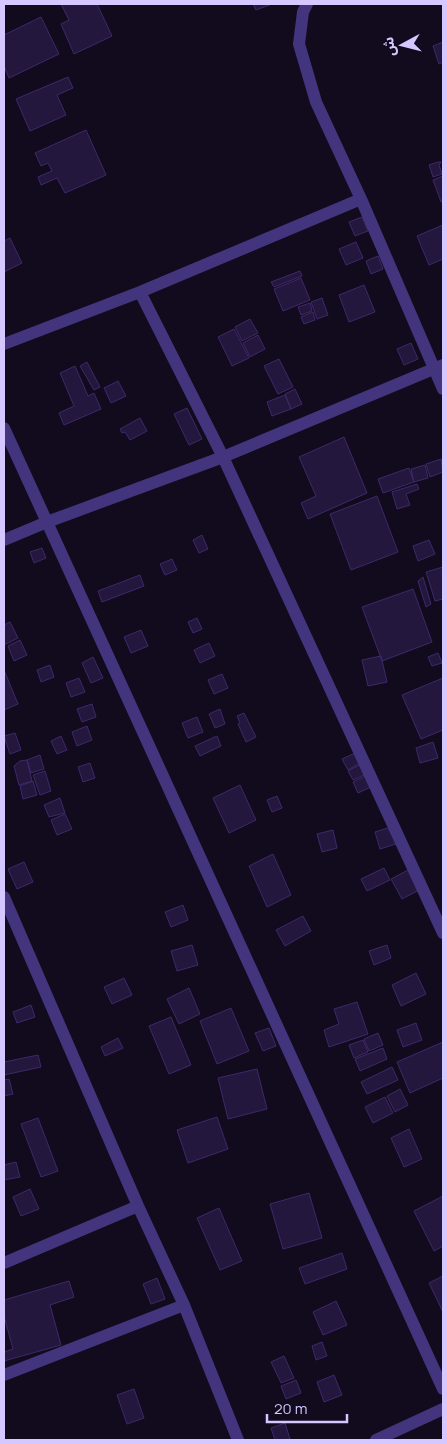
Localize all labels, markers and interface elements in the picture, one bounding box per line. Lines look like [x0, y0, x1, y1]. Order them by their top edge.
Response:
north arrow [377, 20, 427, 70]
text: ش [378, 36, 399, 57]
scale bar [267, 1392, 347, 1424]
text: 20 m [274, 1398, 307, 1419]

